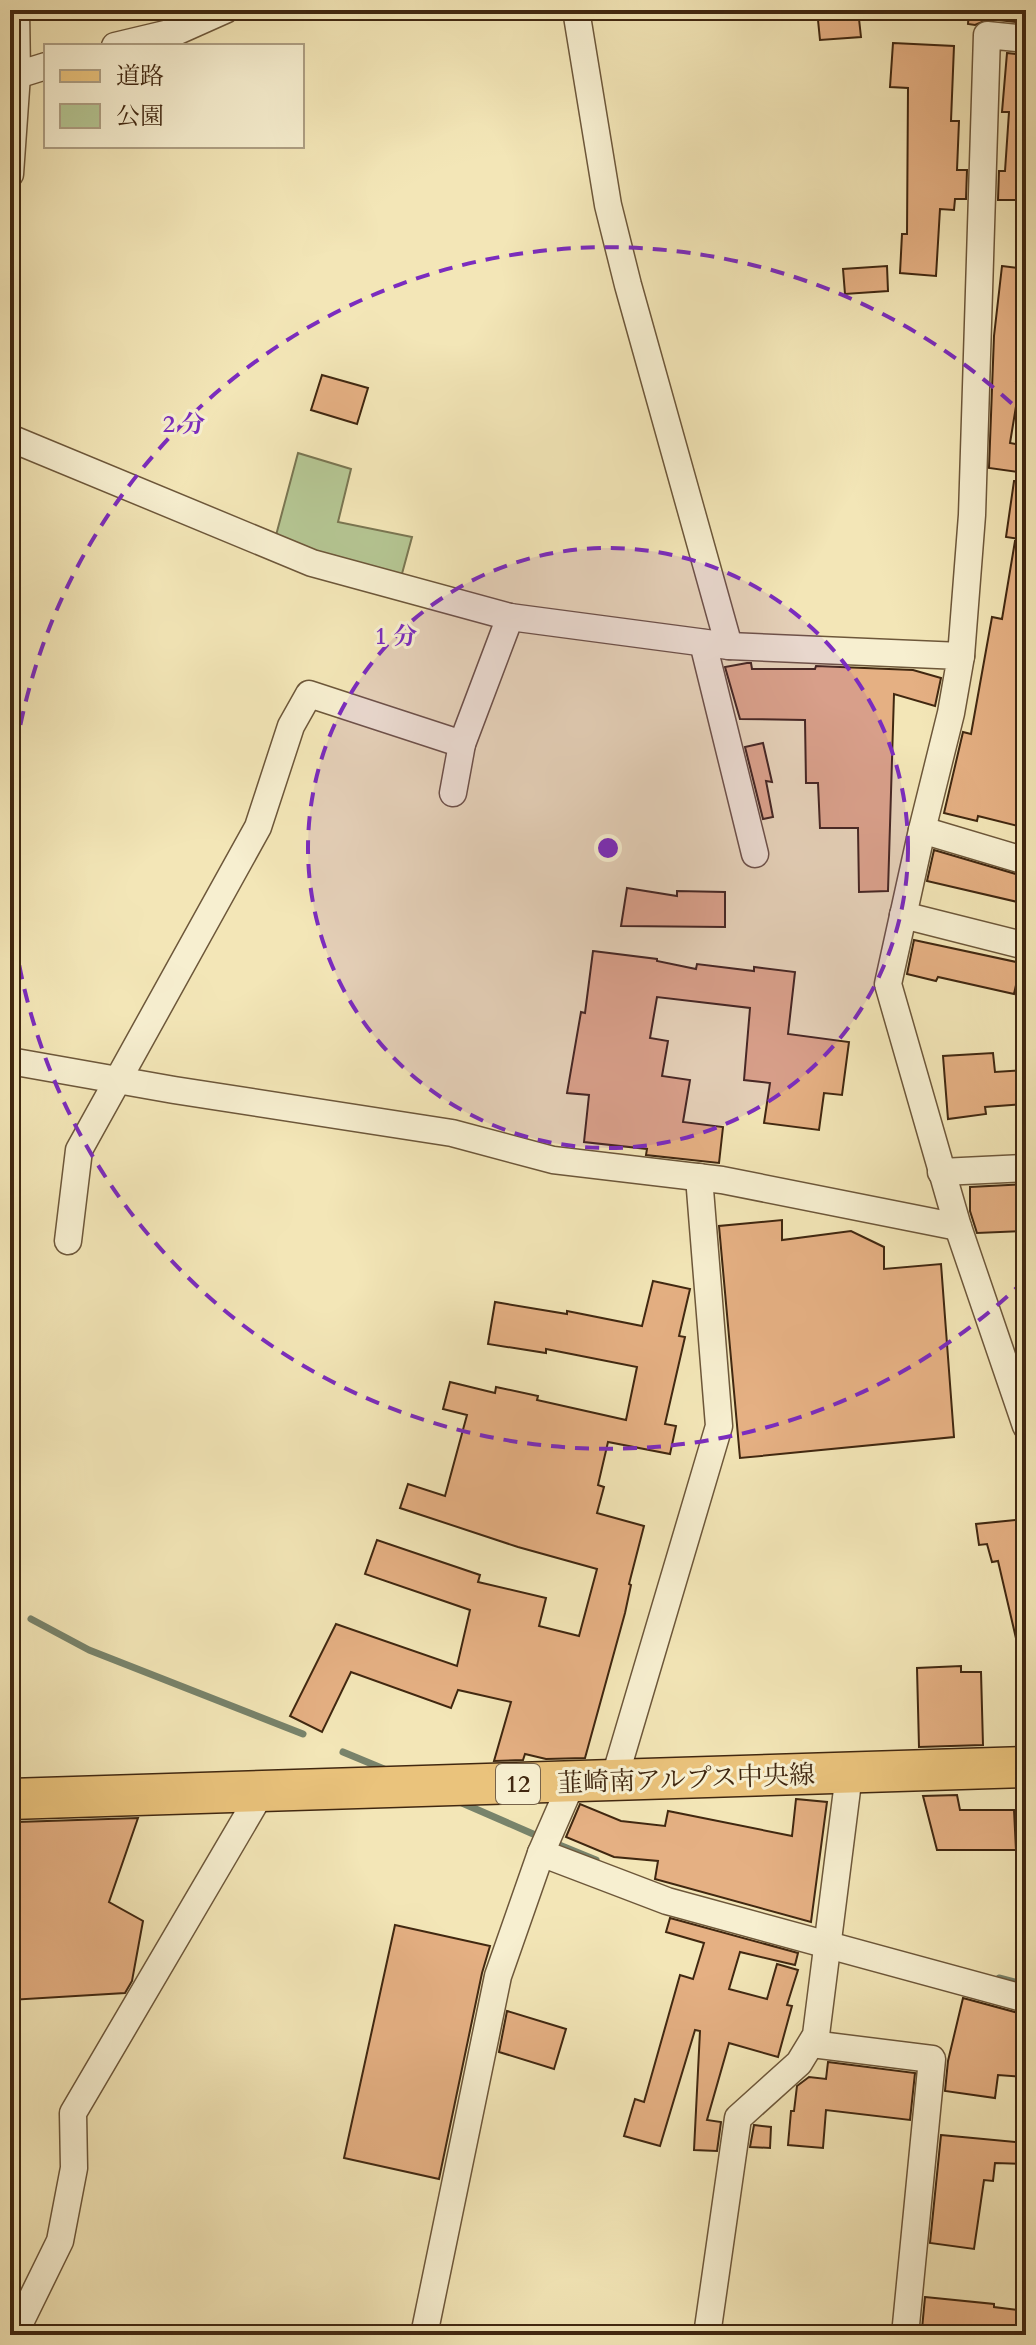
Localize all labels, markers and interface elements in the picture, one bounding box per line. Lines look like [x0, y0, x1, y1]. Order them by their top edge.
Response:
legend [44, 44, 304, 148]
text: 道路 [116, 60, 164, 93]
text: 公園 [116, 100, 164, 133]
text: 2 分 [163, 408, 205, 441]
text: 1 分 [375, 620, 417, 653]
centre of rings [594, 834, 622, 862]
street label: 韮崎南アルプス中央線 [557, 1757, 815, 1801]
road number: 12 [496, 1764, 540, 1804]

